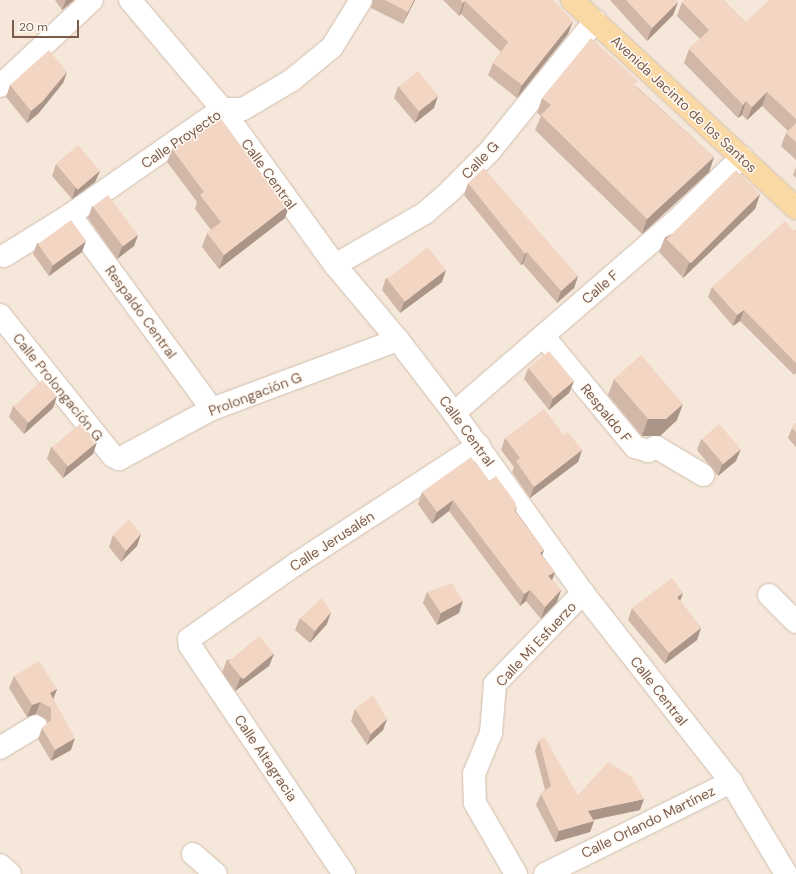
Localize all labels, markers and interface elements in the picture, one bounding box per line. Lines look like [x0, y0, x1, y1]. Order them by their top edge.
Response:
scale bar [14, 12, 81, 38]
text: 20 m [19, 19, 48, 35]
street label: Avenida Jacinto de los Santos [608, 32, 760, 176]
street label: Calle Proyecto [138, 106, 224, 172]
street label: Calle Central [238, 135, 300, 213]
street label: Calle G [458, 138, 502, 182]
street label: Respaldo Central [102, 262, 180, 362]
street label: Calle F [578, 267, 622, 307]
street label: Calle Prolongación G [9, 330, 107, 444]
street label: Prolongación G [206, 369, 304, 419]
street label: Respaldo F [577, 380, 635, 446]
street label: Calle Central [436, 392, 498, 470]
street label: Calle Jerusalén [287, 507, 377, 575]
street label: Calle Mi Esfuerzo [492, 598, 580, 690]
street label: Calle Central [627, 653, 691, 729]
street label: Calle Altagracia [231, 712, 301, 804]
street label: Calle Orlando Martínez [578, 782, 718, 862]

